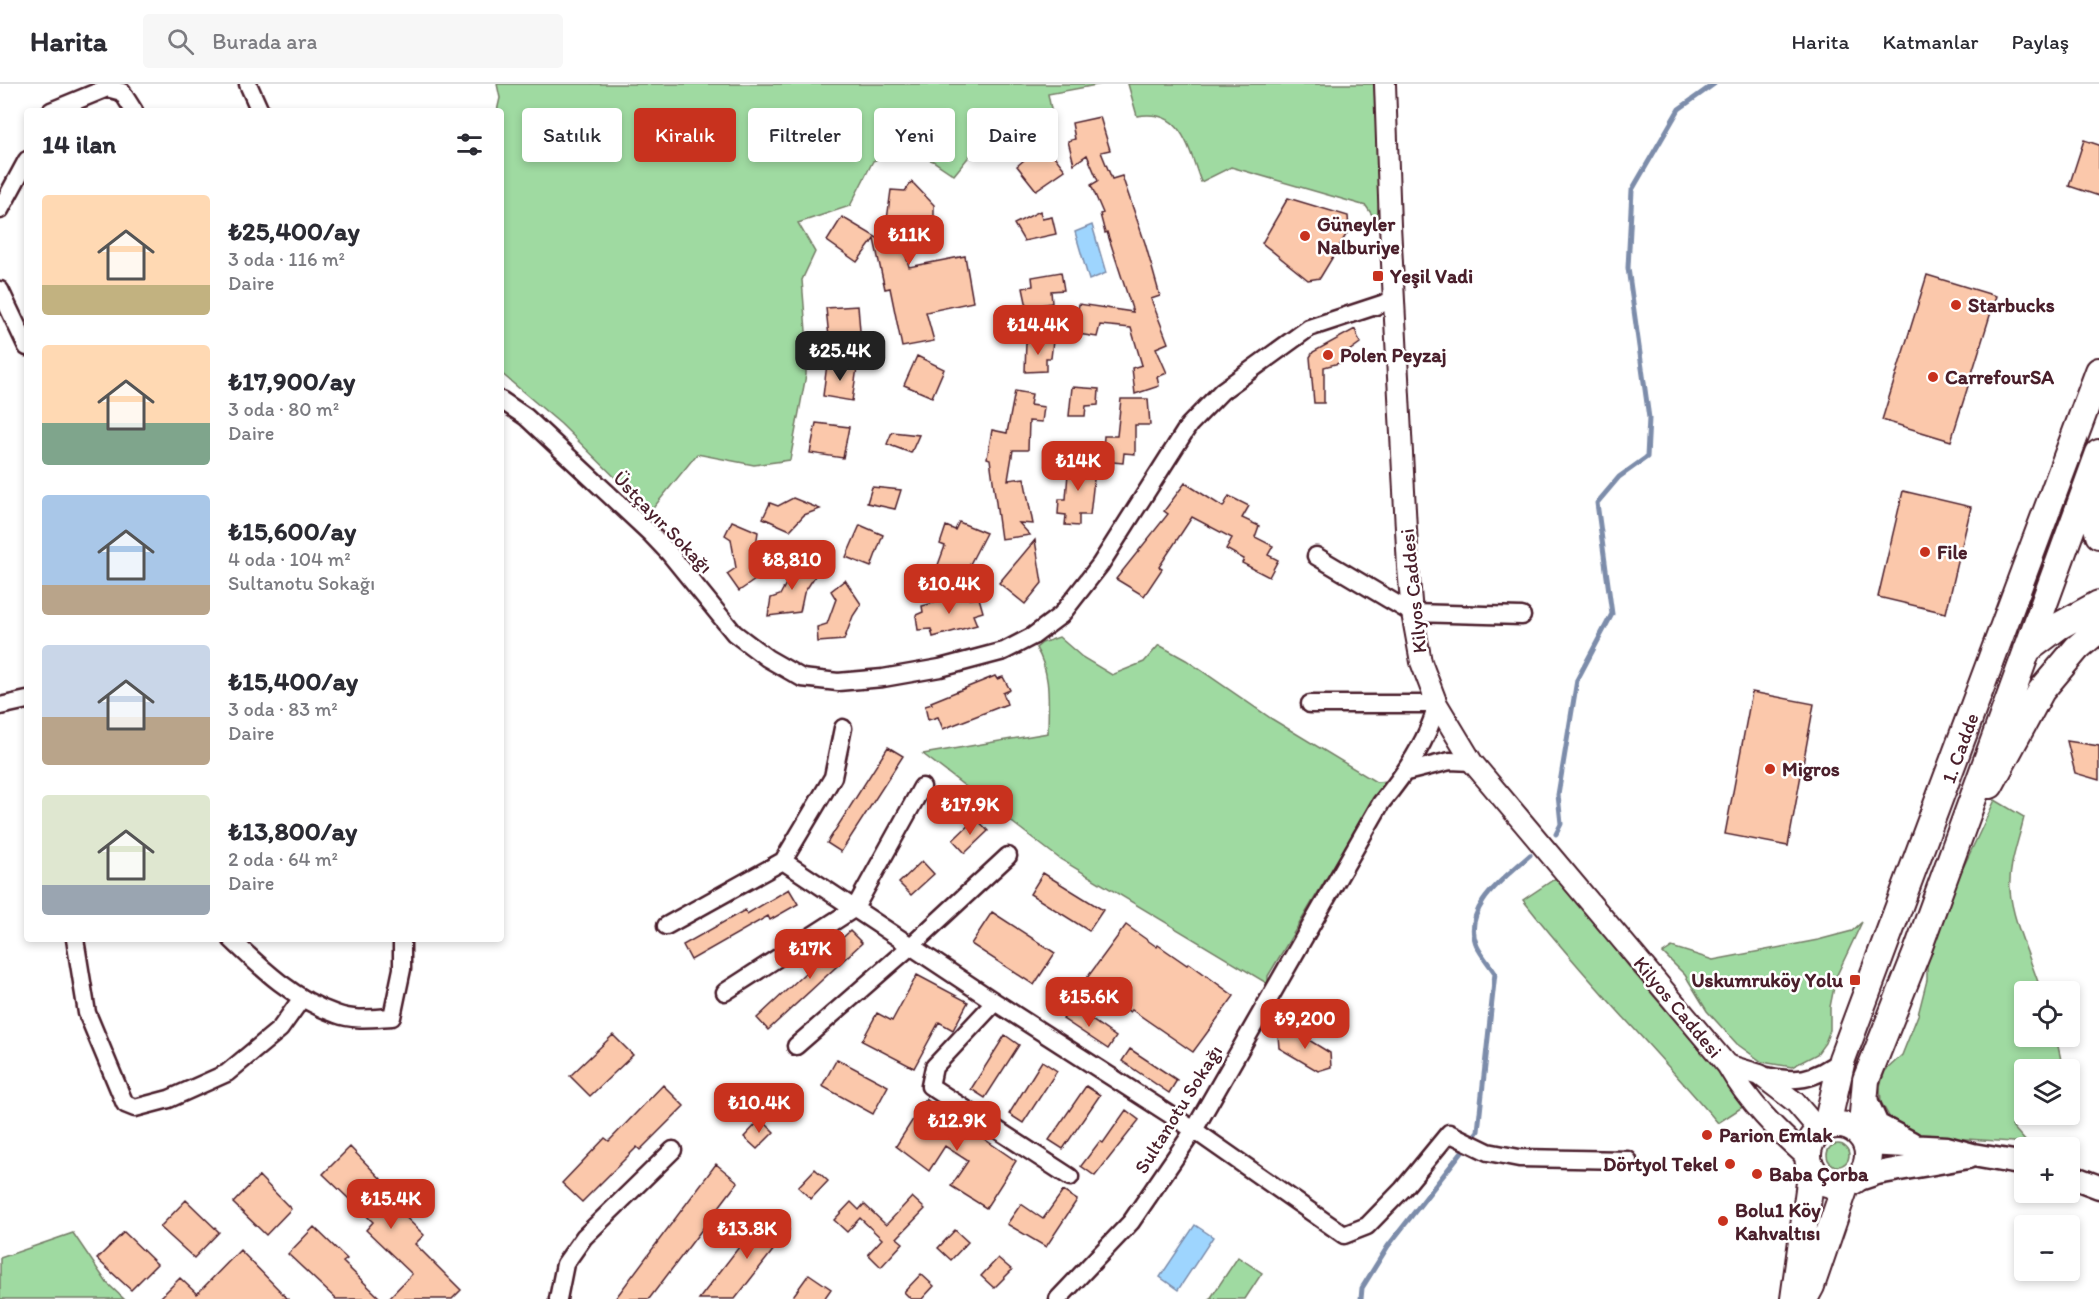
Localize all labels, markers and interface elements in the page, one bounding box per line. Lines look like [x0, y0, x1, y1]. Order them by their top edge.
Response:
search box [143, 14, 563, 68]
text: Harita [30, 24, 107, 58]
icon: search [164, 25, 197, 58]
text: Burada ara [212, 28, 317, 55]
text: Harita [1791, 29, 1849, 54]
text: Katmanlar [1882, 29, 1978, 54]
text: Paylaş [2011, 29, 2069, 54]
chip: Satılık [522, 108, 622, 162]
chip: Kiralık [634, 108, 736, 162]
chip: Filtreler [748, 108, 862, 162]
chip: Yeni [874, 108, 955, 162]
chip: Daire [967, 108, 1058, 162]
text: 14 ilan [42, 128, 116, 160]
icon: filters [453, 128, 486, 161]
place label: Güneyler Nalburiye [1317, 212, 1400, 260]
text: ₺25,400/ay [228, 215, 360, 247]
pin: ₺11K [873, 215, 945, 266]
icon: home [90, 219, 162, 291]
text: ₺11K [888, 222, 930, 246]
marker: Güneyler Nalburiye [1298, 229, 1312, 243]
text: 3 oda · 116 m² [228, 247, 345, 271]
place label: Yeşil Vadi [1389, 264, 1473, 289]
marker: Yeşil Vadi [1371, 269, 1385, 283]
text: Daire [228, 271, 274, 295]
place label: Starbucks [1968, 293, 2055, 317]
marker: Starbucks [1949, 298, 1963, 312]
pin: ₺14.4K [989, 305, 1087, 356]
text: ₺14.4K [1007, 312, 1069, 336]
pin: ₺25.4K [791, 331, 889, 382]
text: ₺25.4K [809, 338, 871, 362]
place label: Polen Peyzaj [1340, 343, 1447, 368]
marker: Polen Peyzaj [1321, 348, 1335, 362]
text: ₺17,900/ay [228, 365, 355, 397]
place label: CarrefourSA [1945, 365, 2054, 389]
icon: home [90, 369, 162, 441]
marker: CarrefourSA [1926, 370, 1940, 384]
text: 3 oda · 80 m² [228, 397, 339, 421]
text: Daire [228, 421, 274, 445]
pin: ₺14K [1042, 441, 1114, 492]
text: ₺14K [1056, 448, 1100, 472]
street label: Üstçayır Sokağı [608, 466, 718, 578]
text: ₺15,600/ay [228, 515, 356, 547]
icon: home [90, 519, 162, 591]
street label: Kilyos Caddesi [1395, 527, 1431, 655]
pin: ₺8,810 [743, 540, 841, 591]
place label: File [1937, 540, 1968, 564]
marker: File [1918, 545, 1932, 559]
text: 4 oda · 104 m² [228, 547, 351, 571]
text: ₺8,810 [762, 547, 822, 571]
pin: ₺10.4K [900, 564, 998, 615]
text: Sultanotu Sokağı [228, 571, 375, 595]
text: ₺10.4K [918, 571, 980, 595]
text: ₺15,400/ay [228, 665, 358, 697]
icon: home [90, 669, 162, 741]
text: 3 oda · 83 m² [228, 697, 338, 721]
street label: 1. Cadde [1936, 709, 1984, 787]
text: Daire [228, 721, 274, 745]
place label: Migros [1782, 757, 1840, 782]
marker: Migros [1763, 762, 1777, 776]
pin: ₺17.9K [921, 785, 1019, 836]
text: ₺17.9K [941, 792, 999, 816]
text: ₺13,800/ay [228, 815, 357, 847]
icon: home [90, 819, 162, 891]
text: 2 oda · 64 m² [228, 847, 338, 871]
text: Daire [228, 871, 274, 895]
pin: ₺17K [774, 929, 846, 980]
text: ₺17K [789, 936, 831, 960]
street label: Kilyos Caddesi [1629, 951, 1727, 1063]
place label: Uskumruköy Yolu [1691, 968, 1843, 993]
marker: Uskumruköy Yolu [1848, 973, 1862, 987]
pin: ₺15.6K [1040, 977, 1138, 1028]
map controls [2014, 981, 2080, 1281]
button: locate [2014, 981, 2080, 1047]
text: ₺15.6K [1060, 984, 1118, 1008]
pin: ₺9,200 [1256, 999, 1354, 1050]
text: ₺9,200 [1274, 1006, 1336, 1030]
street label: Sultanotu Sokağı [1129, 1040, 1227, 1178]
button: layers [2014, 1059, 2080, 1125]
pin: ₺10.4K [710, 1083, 808, 1134]
text: ₺10.4K [728, 1090, 790, 1114]
pin: ₺12.9K [908, 1101, 1006, 1152]
text: ₺12.9K [928, 1108, 986, 1132]
place label: Parion Emlak [1719, 1123, 1834, 1147]
marker: Parion Emlak [1700, 1128, 1714, 1142]
button: + [2014, 1137, 2080, 1203]
place label: Dörtyol Tekel [1603, 1152, 1718, 1177]
marker: Dörtyol Tekel [1723, 1157, 1737, 1171]
place label: Baba Çorba [1769, 1162, 1869, 1187]
marker: Baba Çorba [1750, 1167, 1764, 1181]
pin: ₺15.4K [342, 1179, 440, 1230]
text: ₺15.4K [361, 1186, 421, 1210]
place label: Bolu1 Köy Kahvaltısı [1735, 1198, 1821, 1245]
pin: ₺13.8K [698, 1209, 796, 1260]
marker: Bolu1 Köy Kahvaltısı [1716, 1214, 1730, 1228]
button: − [2014, 1215, 2080, 1281]
text: ₺13.8K [717, 1216, 777, 1240]

